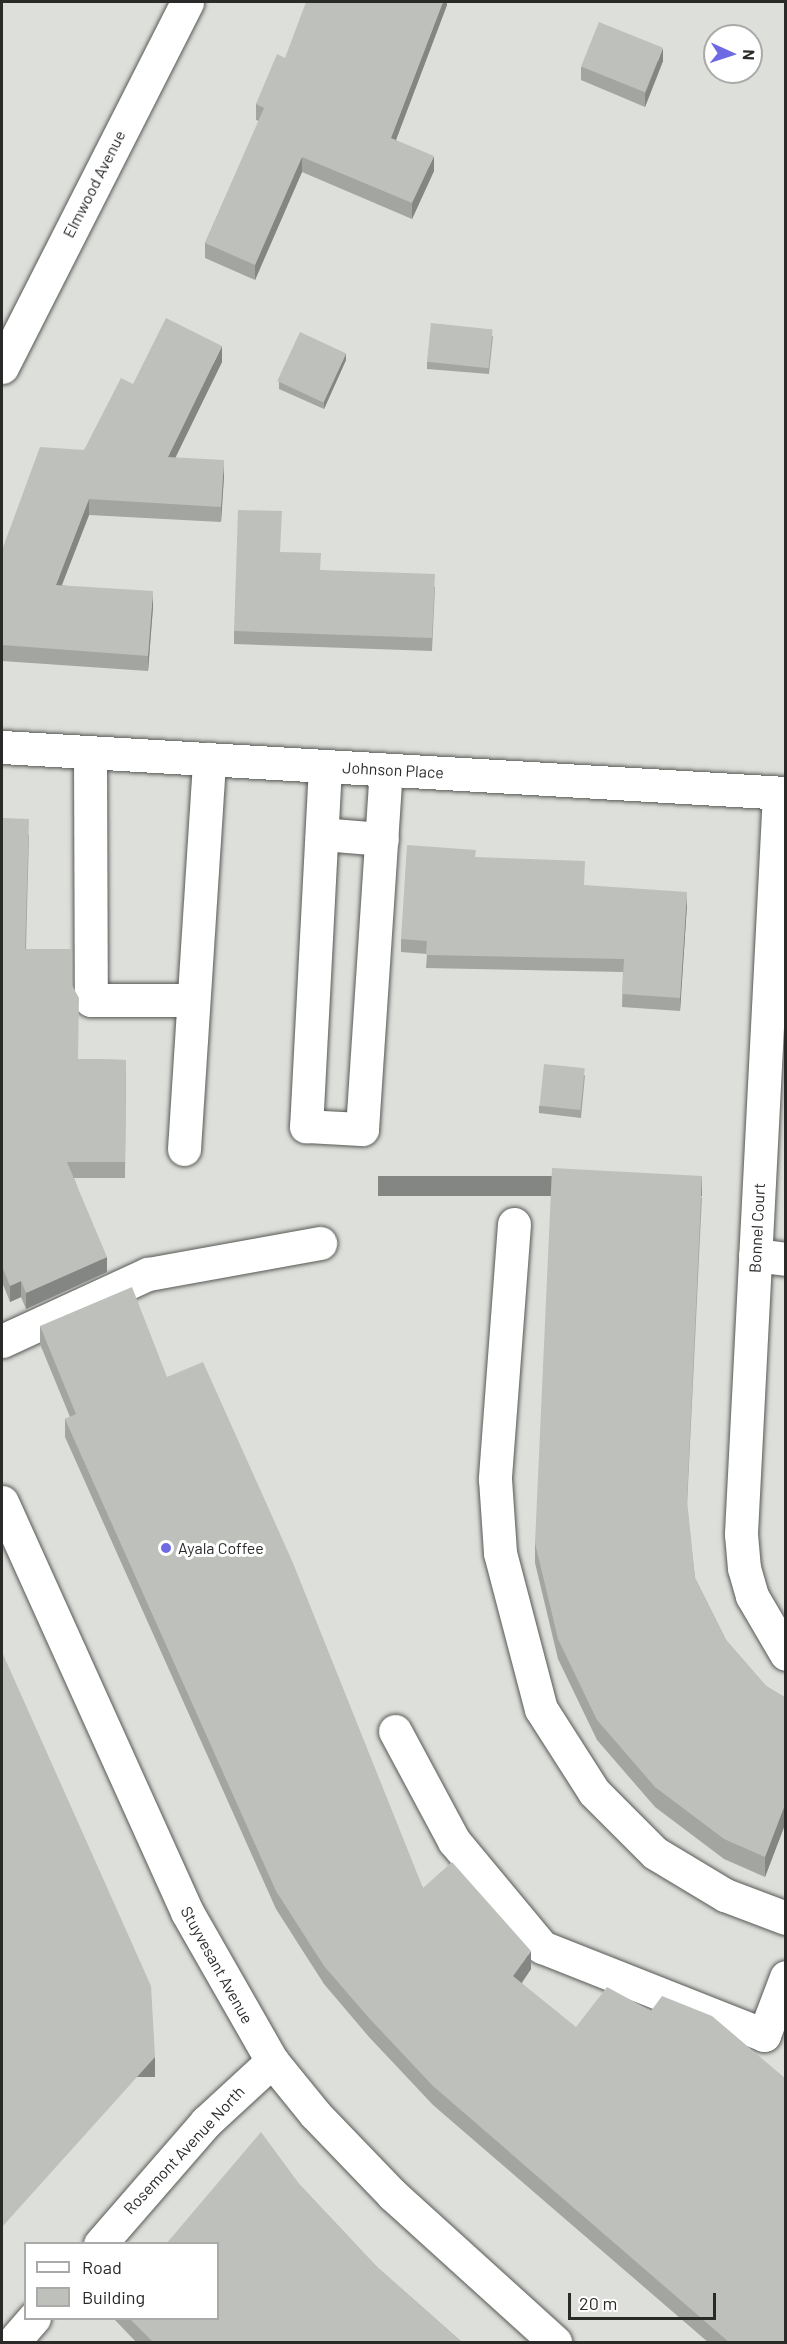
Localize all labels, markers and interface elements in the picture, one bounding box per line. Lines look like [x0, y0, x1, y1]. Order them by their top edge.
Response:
north arrow [703, 24, 763, 84]
text: N [740, 49, 759, 61]
street label: Elmwood Avenue [59, 127, 129, 241]
street label: Johnson Place [342, 758, 444, 782]
street label: Bonnel Court [745, 1182, 769, 1274]
place label: Ayala Coffee [178, 1538, 264, 1558]
marker: Ayala Coffee [159, 1541, 173, 1555]
street label: Stuyvesant Avenue [177, 1903, 257, 2027]
street label: Rosemont Avenue North [120, 2082, 248, 2218]
legend [24, 2242, 219, 2320]
text: Road [82, 2256, 122, 2278]
scale bar [571, 2281, 720, 2319]
text: Building [82, 2286, 145, 2308]
text: 20 m [579, 2292, 617, 2314]

